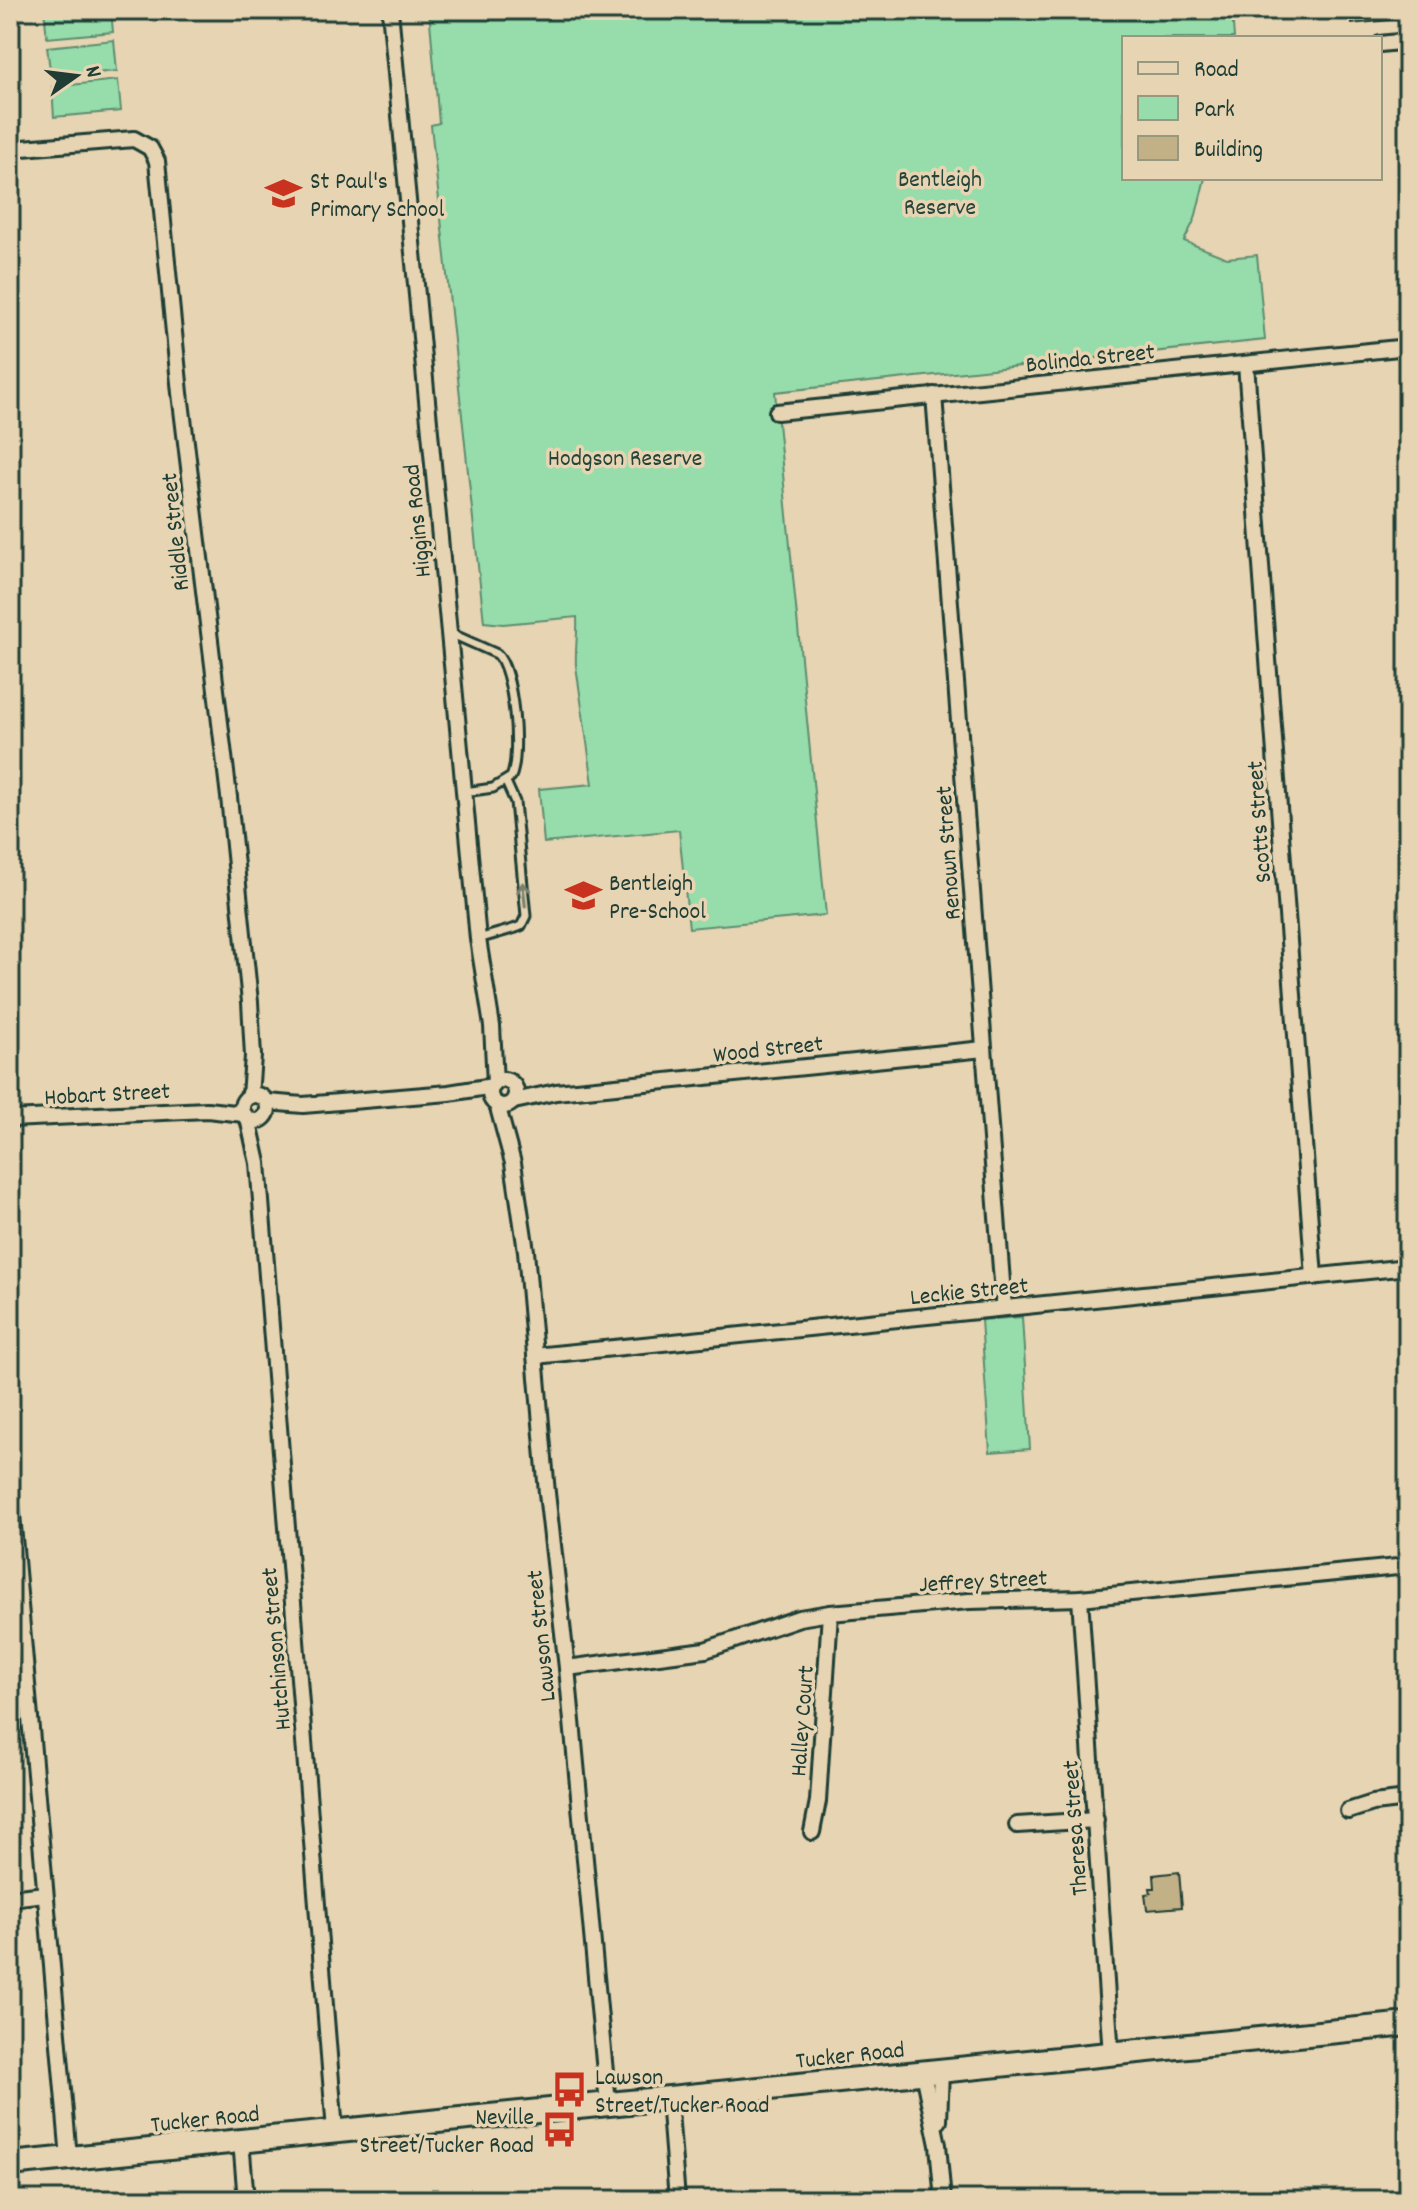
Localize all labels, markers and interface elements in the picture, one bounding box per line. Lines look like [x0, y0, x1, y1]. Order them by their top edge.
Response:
north arrow [36, 36, 116, 116]
legend [1122, 36, 1382, 180]
text: Road [1194, 54, 1239, 88]
text: N [76, 63, 108, 81]
text: Park [1194, 94, 1235, 128]
text: Building [1194, 134, 1263, 168]
park label: Bentleigh Reserve [898, 164, 982, 226]
place label: St Paul's Primary School [310, 166, 445, 228]
school or university icon: St Paul's Primary School [265, 175, 303, 213]
street label: Bolinda Street [1024, 336, 1157, 384]
park label: Hodgson Reserve [548, 443, 702, 477]
street label: Higgins Road [396, 462, 442, 579]
street label: Riddle Street [154, 471, 200, 592]
street label: Scotts Street [1240, 759, 1282, 884]
street label: Renown Street [928, 784, 972, 921]
place label: Bentleigh Pre-School [609, 868, 706, 930]
school or university icon: Bentleigh Pre-School [564, 877, 602, 915]
one-way arrow [516, 881, 531, 908]
street label: Wood Street [712, 1028, 825, 1074]
street label: Hobart Street [43, 1076, 171, 1116]
street label: Leckie Street [909, 1270, 1030, 1316]
street label: Jeffrey Street [918, 1563, 1048, 1603]
street label: Hutchinson Street [254, 1566, 302, 1732]
street label: Lawson Street [519, 1568, 567, 1703]
street label: Halley Court [783, 1664, 825, 1778]
street label: Theresa Street [1055, 1759, 1099, 1897]
street label: Tucker Road [794, 2034, 906, 2080]
place label: Lawson Street/Tucker Road [595, 2062, 769, 2124]
bus stop icon: Lawson Street/Tucker Road [550, 2071, 588, 2109]
street label: Tucker Road [149, 2098, 261, 2144]
place label: Neville Street/Tucker Road [360, 2102, 534, 2164]
bus stop icon: Neville Street/Tucker Road [541, 2111, 579, 2149]

